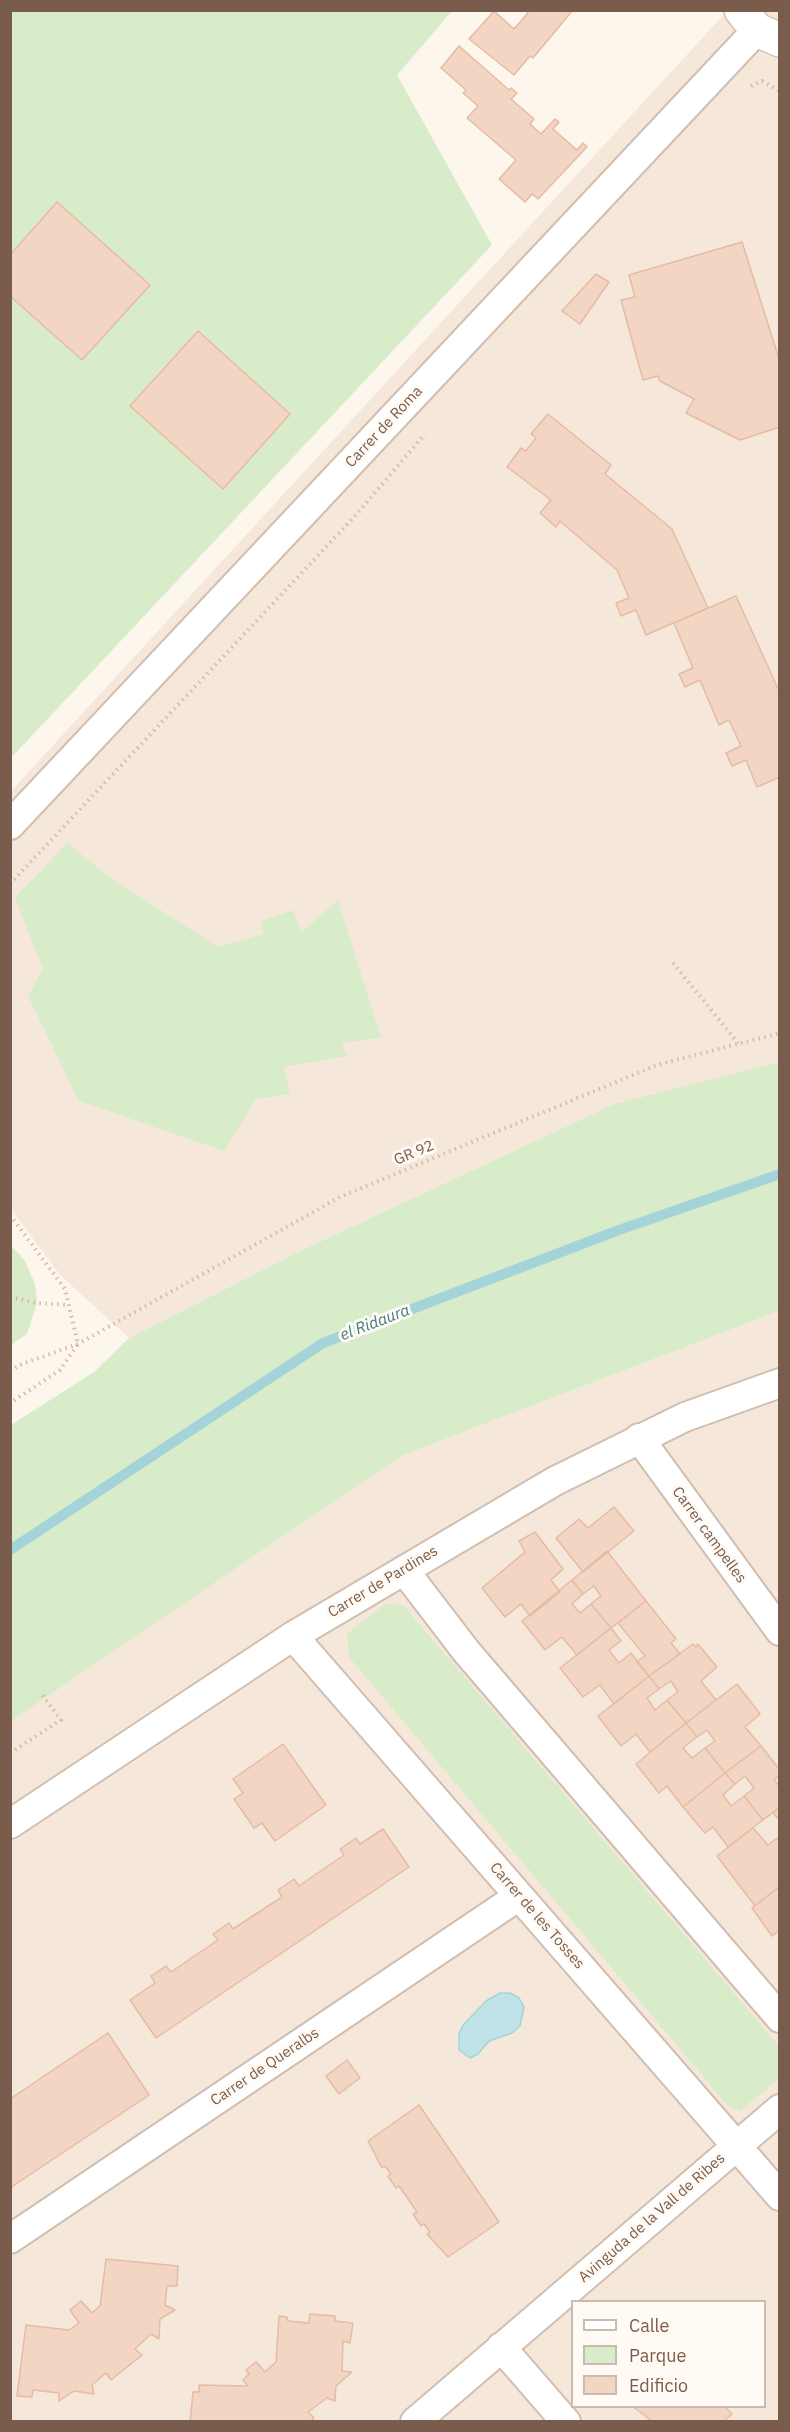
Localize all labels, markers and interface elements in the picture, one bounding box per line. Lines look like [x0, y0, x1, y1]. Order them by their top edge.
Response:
street label: Carrer de Roma [342, 383, 426, 471]
street label: GR 92 [391, 1137, 437, 1169]
water label: el Ridaura [337, 1301, 413, 1345]
street label: Carrer campelles [668, 1483, 750, 1587]
street label: Carrer de Pardines [325, 1542, 441, 1622]
street label: Carrer de les Tosses [486, 1859, 588, 1973]
street label: Carrer de Queralbs [207, 2024, 323, 2110]
street label: Avinguda de la Vall de Ribes [575, 2150, 729, 2286]
legend [571, 2300, 766, 2408]
text: Calle [629, 2314, 669, 2337]
text: Parque [629, 2344, 686, 2367]
text: Edificio [629, 2374, 688, 2397]

